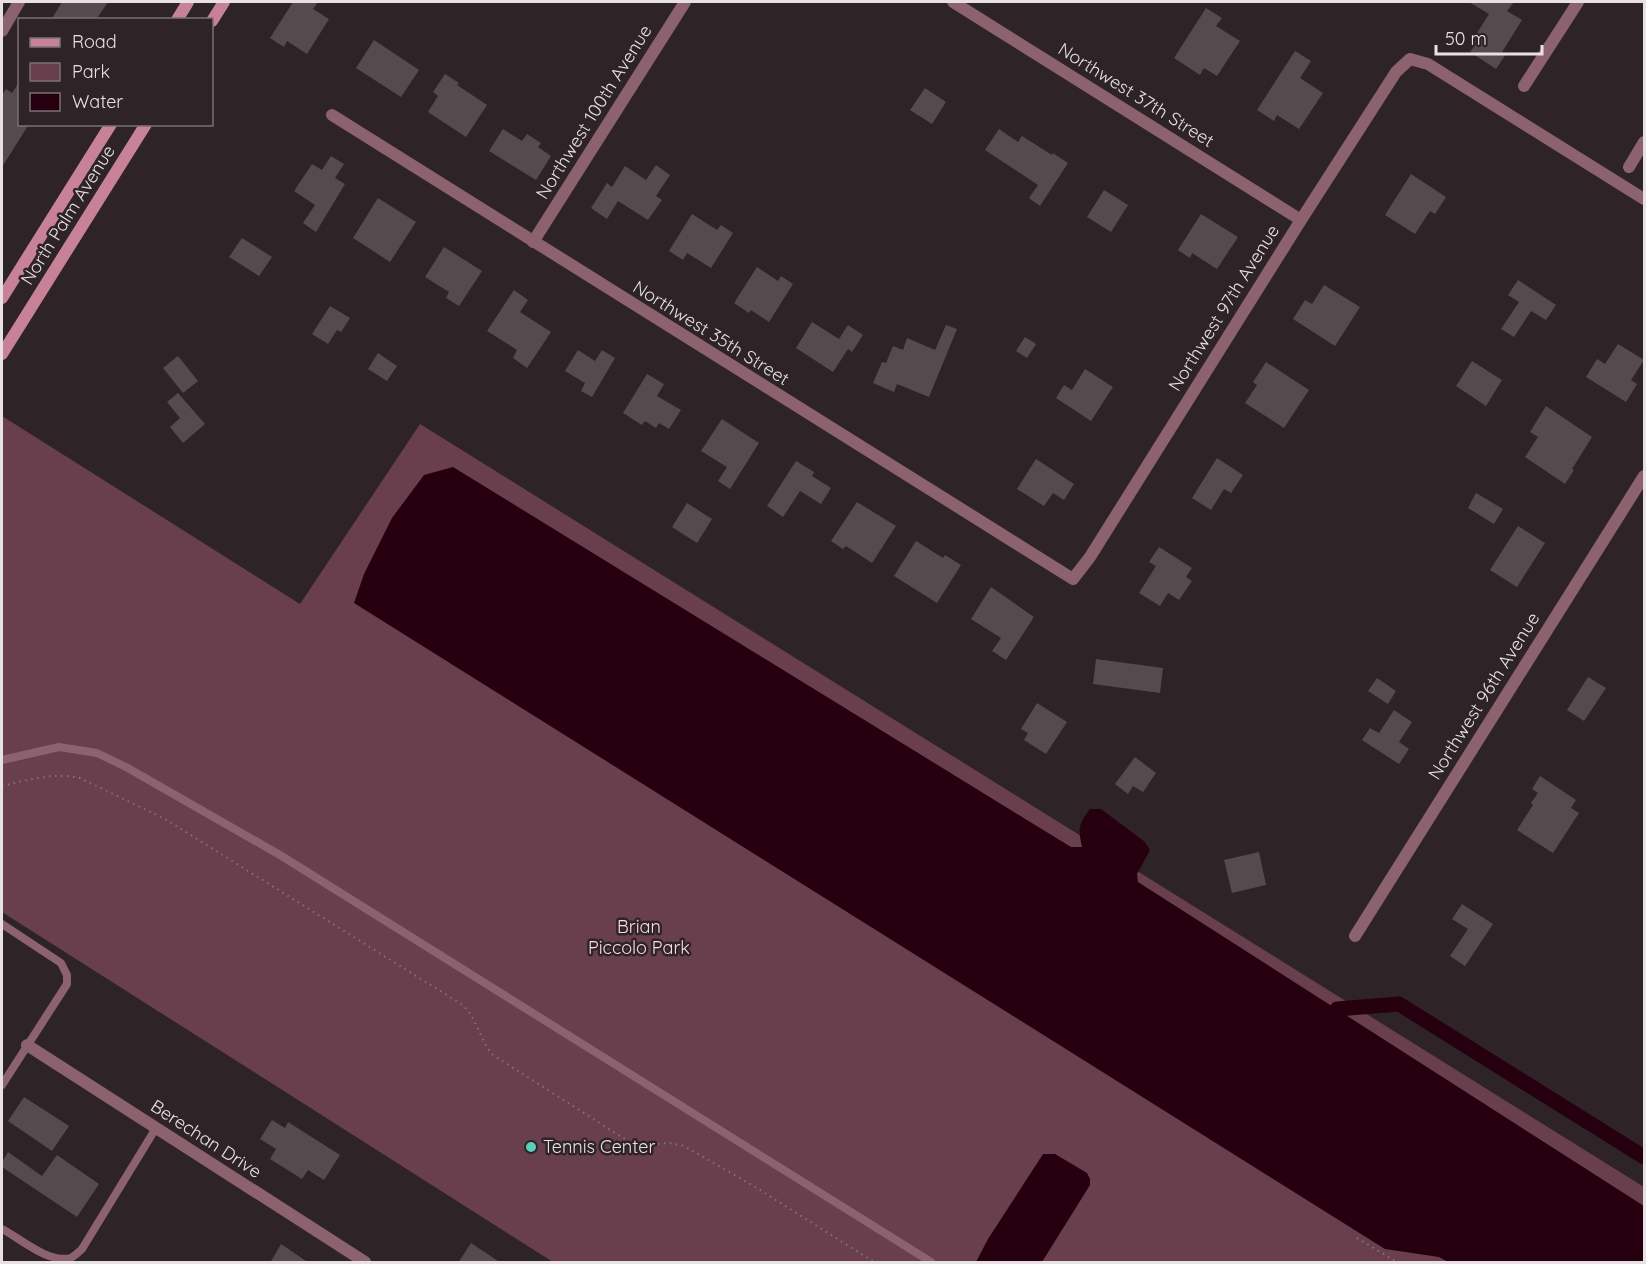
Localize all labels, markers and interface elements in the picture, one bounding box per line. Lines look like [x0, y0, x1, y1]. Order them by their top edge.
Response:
legend [18, 18, 213, 126]
scale bar [1436, 18, 1542, 56]
street label: Northwest 100th Avenue [530, 20, 657, 203]
text: 50 m [1445, 27, 1487, 50]
text: Road [72, 30, 117, 53]
street label: Northwest 37th Street [1054, 37, 1218, 152]
text: Park [72, 60, 110, 83]
text: Water [72, 90, 123, 113]
street label: North Palm Avenue [15, 140, 120, 289]
street label: Northwest 97th Avenue [1163, 220, 1284, 395]
street label: Northwest 35th Street [629, 275, 794, 390]
street label: Northwest 96th Avenue [1423, 608, 1544, 784]
park label: Brian Piccolo Park [588, 915, 690, 959]
street label: Berechan Drive [146, 1094, 266, 1183]
place label: Tennis Center [543, 1135, 655, 1158]
marker: Tennis Center [524, 1140, 538, 1154]

